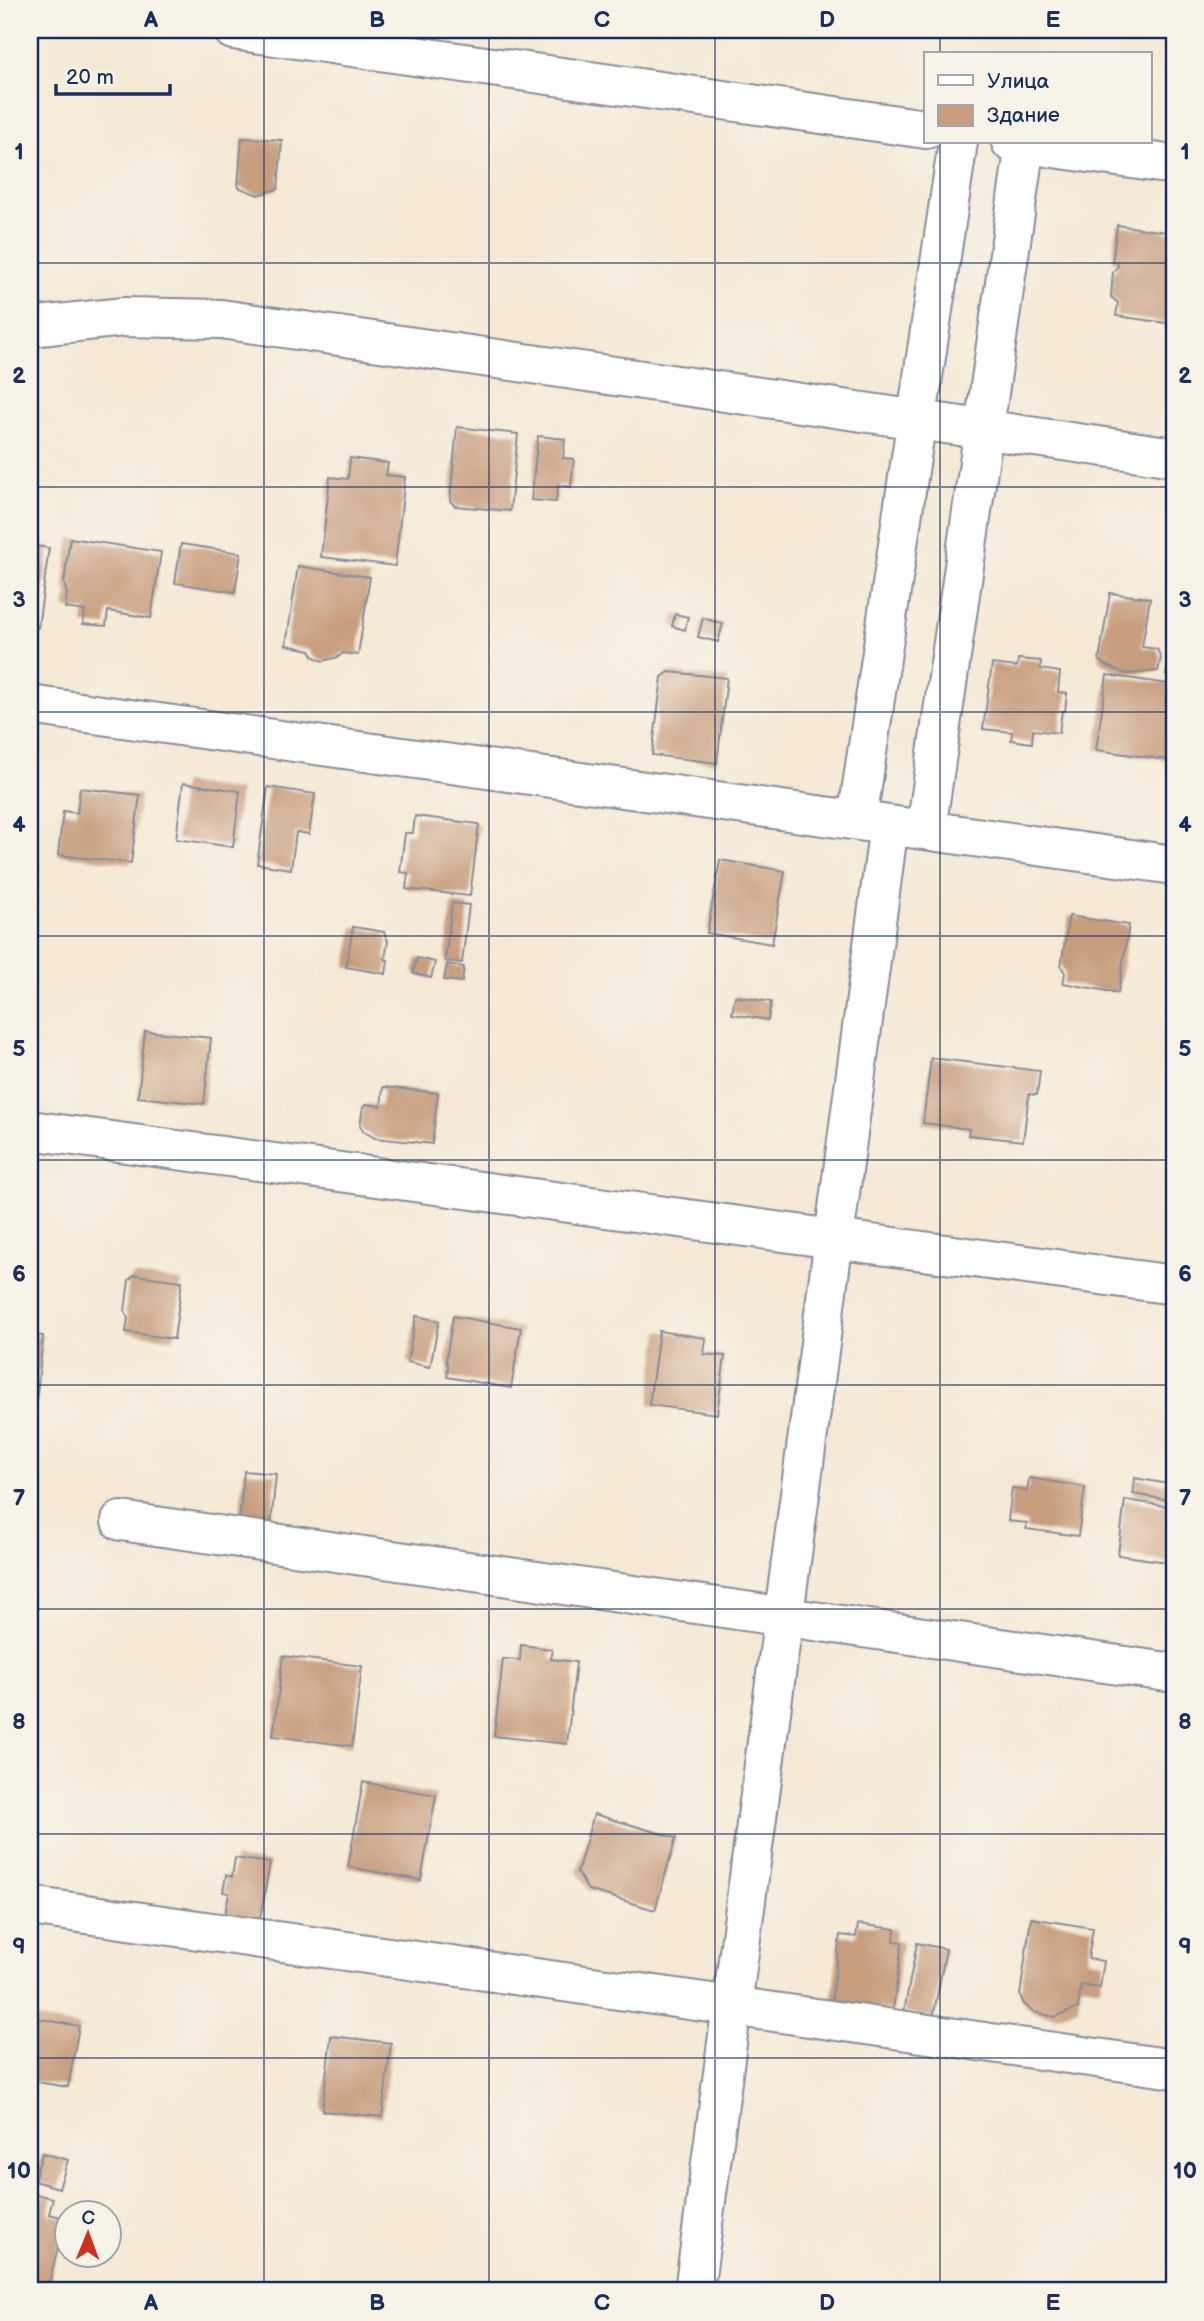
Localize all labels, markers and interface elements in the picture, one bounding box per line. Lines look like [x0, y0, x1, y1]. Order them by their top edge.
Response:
text: A [143, 6, 159, 34]
text: B [369, 6, 385, 34]
text: C [594, 6, 610, 34]
text: D [819, 6, 835, 34]
text: E [1046, 6, 1061, 34]
scale bar [56, 52, 170, 96]
legend [924, 52, 1152, 144]
text: 20 m [66, 65, 114, 90]
text: Улица [987, 69, 1050, 94]
text: Здание [987, 103, 1060, 128]
text: 1 [14, 138, 24, 166]
text: 1 [1180, 138, 1190, 166]
text: 2 [12, 362, 26, 390]
text: 2 [1178, 362, 1192, 390]
text: 3 [12, 586, 26, 614]
text: 3 [1178, 586, 1192, 614]
text: 4 [12, 811, 26, 839]
text: 4 [1178, 811, 1192, 839]
text: 5 [12, 1035, 26, 1063]
text: 5 [1178, 1035, 1192, 1063]
text: 6 [12, 1260, 26, 1288]
text: 6 [1178, 1260, 1192, 1288]
text: 7 [13, 1484, 26, 1512]
text: 7 [1179, 1484, 1192, 1512]
text: 8 [12, 1708, 26, 1736]
text: 8 [1178, 1708, 1192, 1736]
text: 9 [12, 1933, 26, 1961]
text: 9 [1178, 1933, 1192, 1961]
text: 10 [7, 2157, 31, 2185]
text: 10 [1173, 2157, 1197, 2185]
north arrow [52, 2198, 122, 2268]
text: С [81, 2207, 95, 2230]
text: A [143, 2289, 159, 2317]
text: B [369, 2289, 385, 2317]
text: C [594, 2289, 610, 2317]
text: D [819, 2289, 835, 2317]
text: E [1046, 2289, 1061, 2317]

